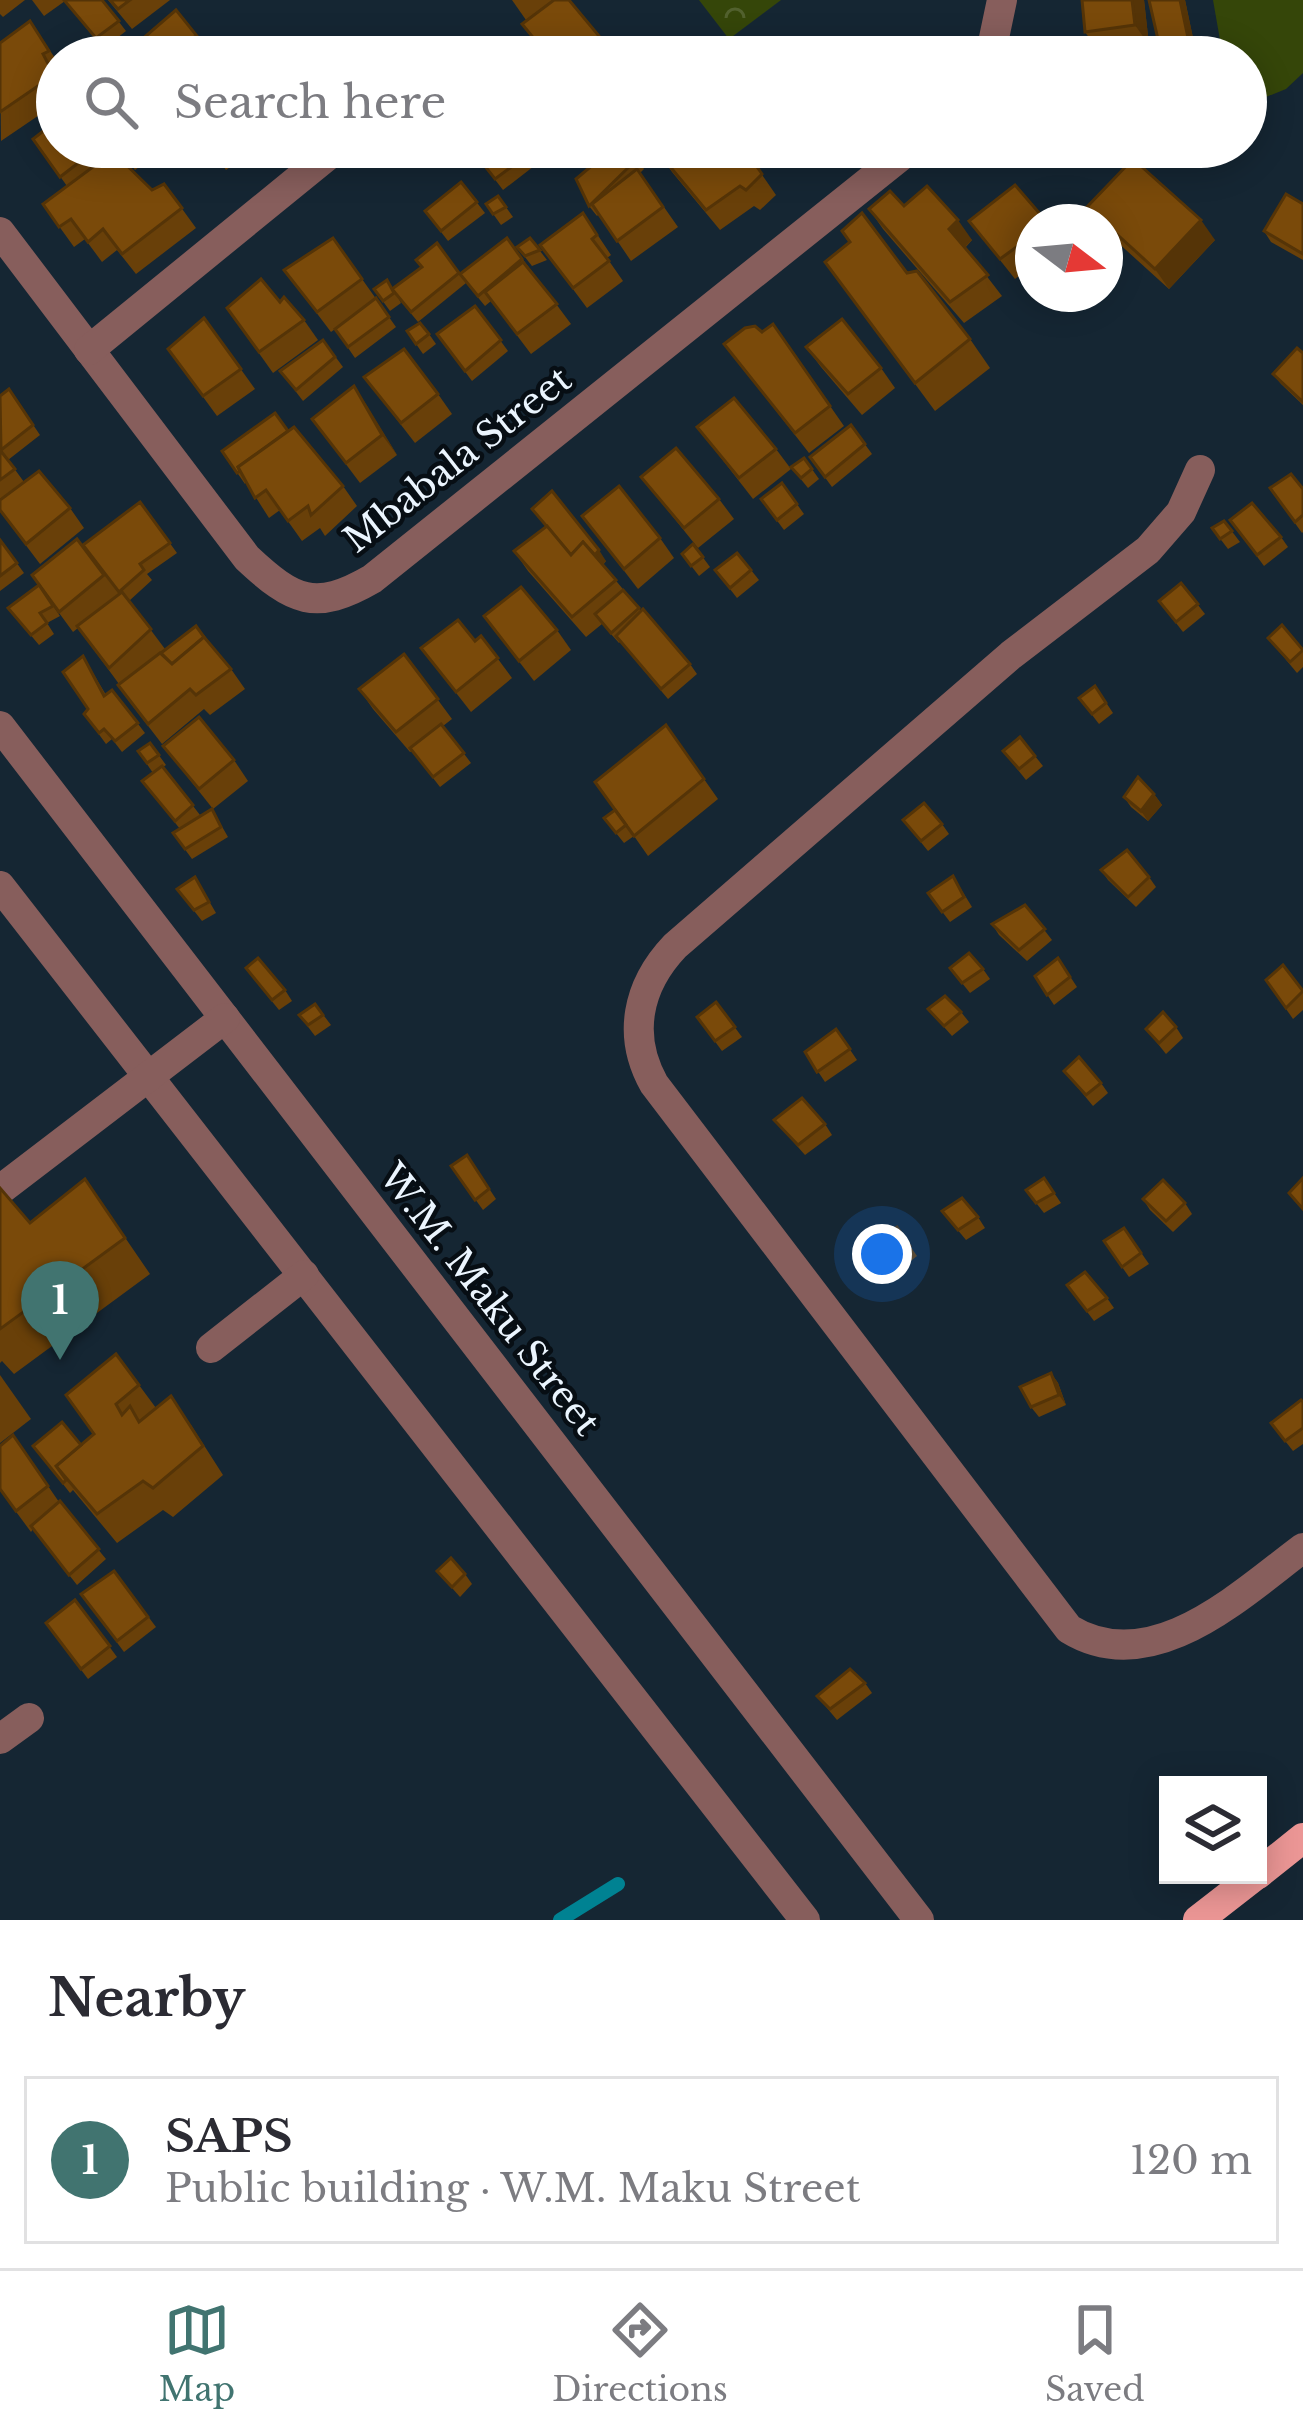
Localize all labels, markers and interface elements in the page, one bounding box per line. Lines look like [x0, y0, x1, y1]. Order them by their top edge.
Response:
search box [36, 36, 1267, 168]
icon: search [78, 69, 144, 135]
text: Search here [174, 74, 446, 130]
north arrow [1015, 204, 1123, 312]
street label: Mbabala Street [335, 356, 580, 562]
street label: W.M. Maku Street [369, 1154, 610, 1444]
your location [852, 1224, 912, 1284]
pin: 1 [21, 1261, 99, 1360]
map controls [1159, 1776, 1267, 1884]
button: layers [1159, 1776, 1267, 1884]
text: Nearby [48, 1967, 245, 2030]
text: SAPS [165, 2108, 293, 2164]
text: 1 [81, 2136, 99, 2185]
text: 120 m [1130, 2136, 1252, 2185]
text: Public building · W.M. Maku Street [165, 2164, 860, 2213]
tab: Map [159, 2297, 235, 2410]
tab: Directions [552, 2297, 728, 2410]
tab: Saved [1045, 2297, 1144, 2410]

